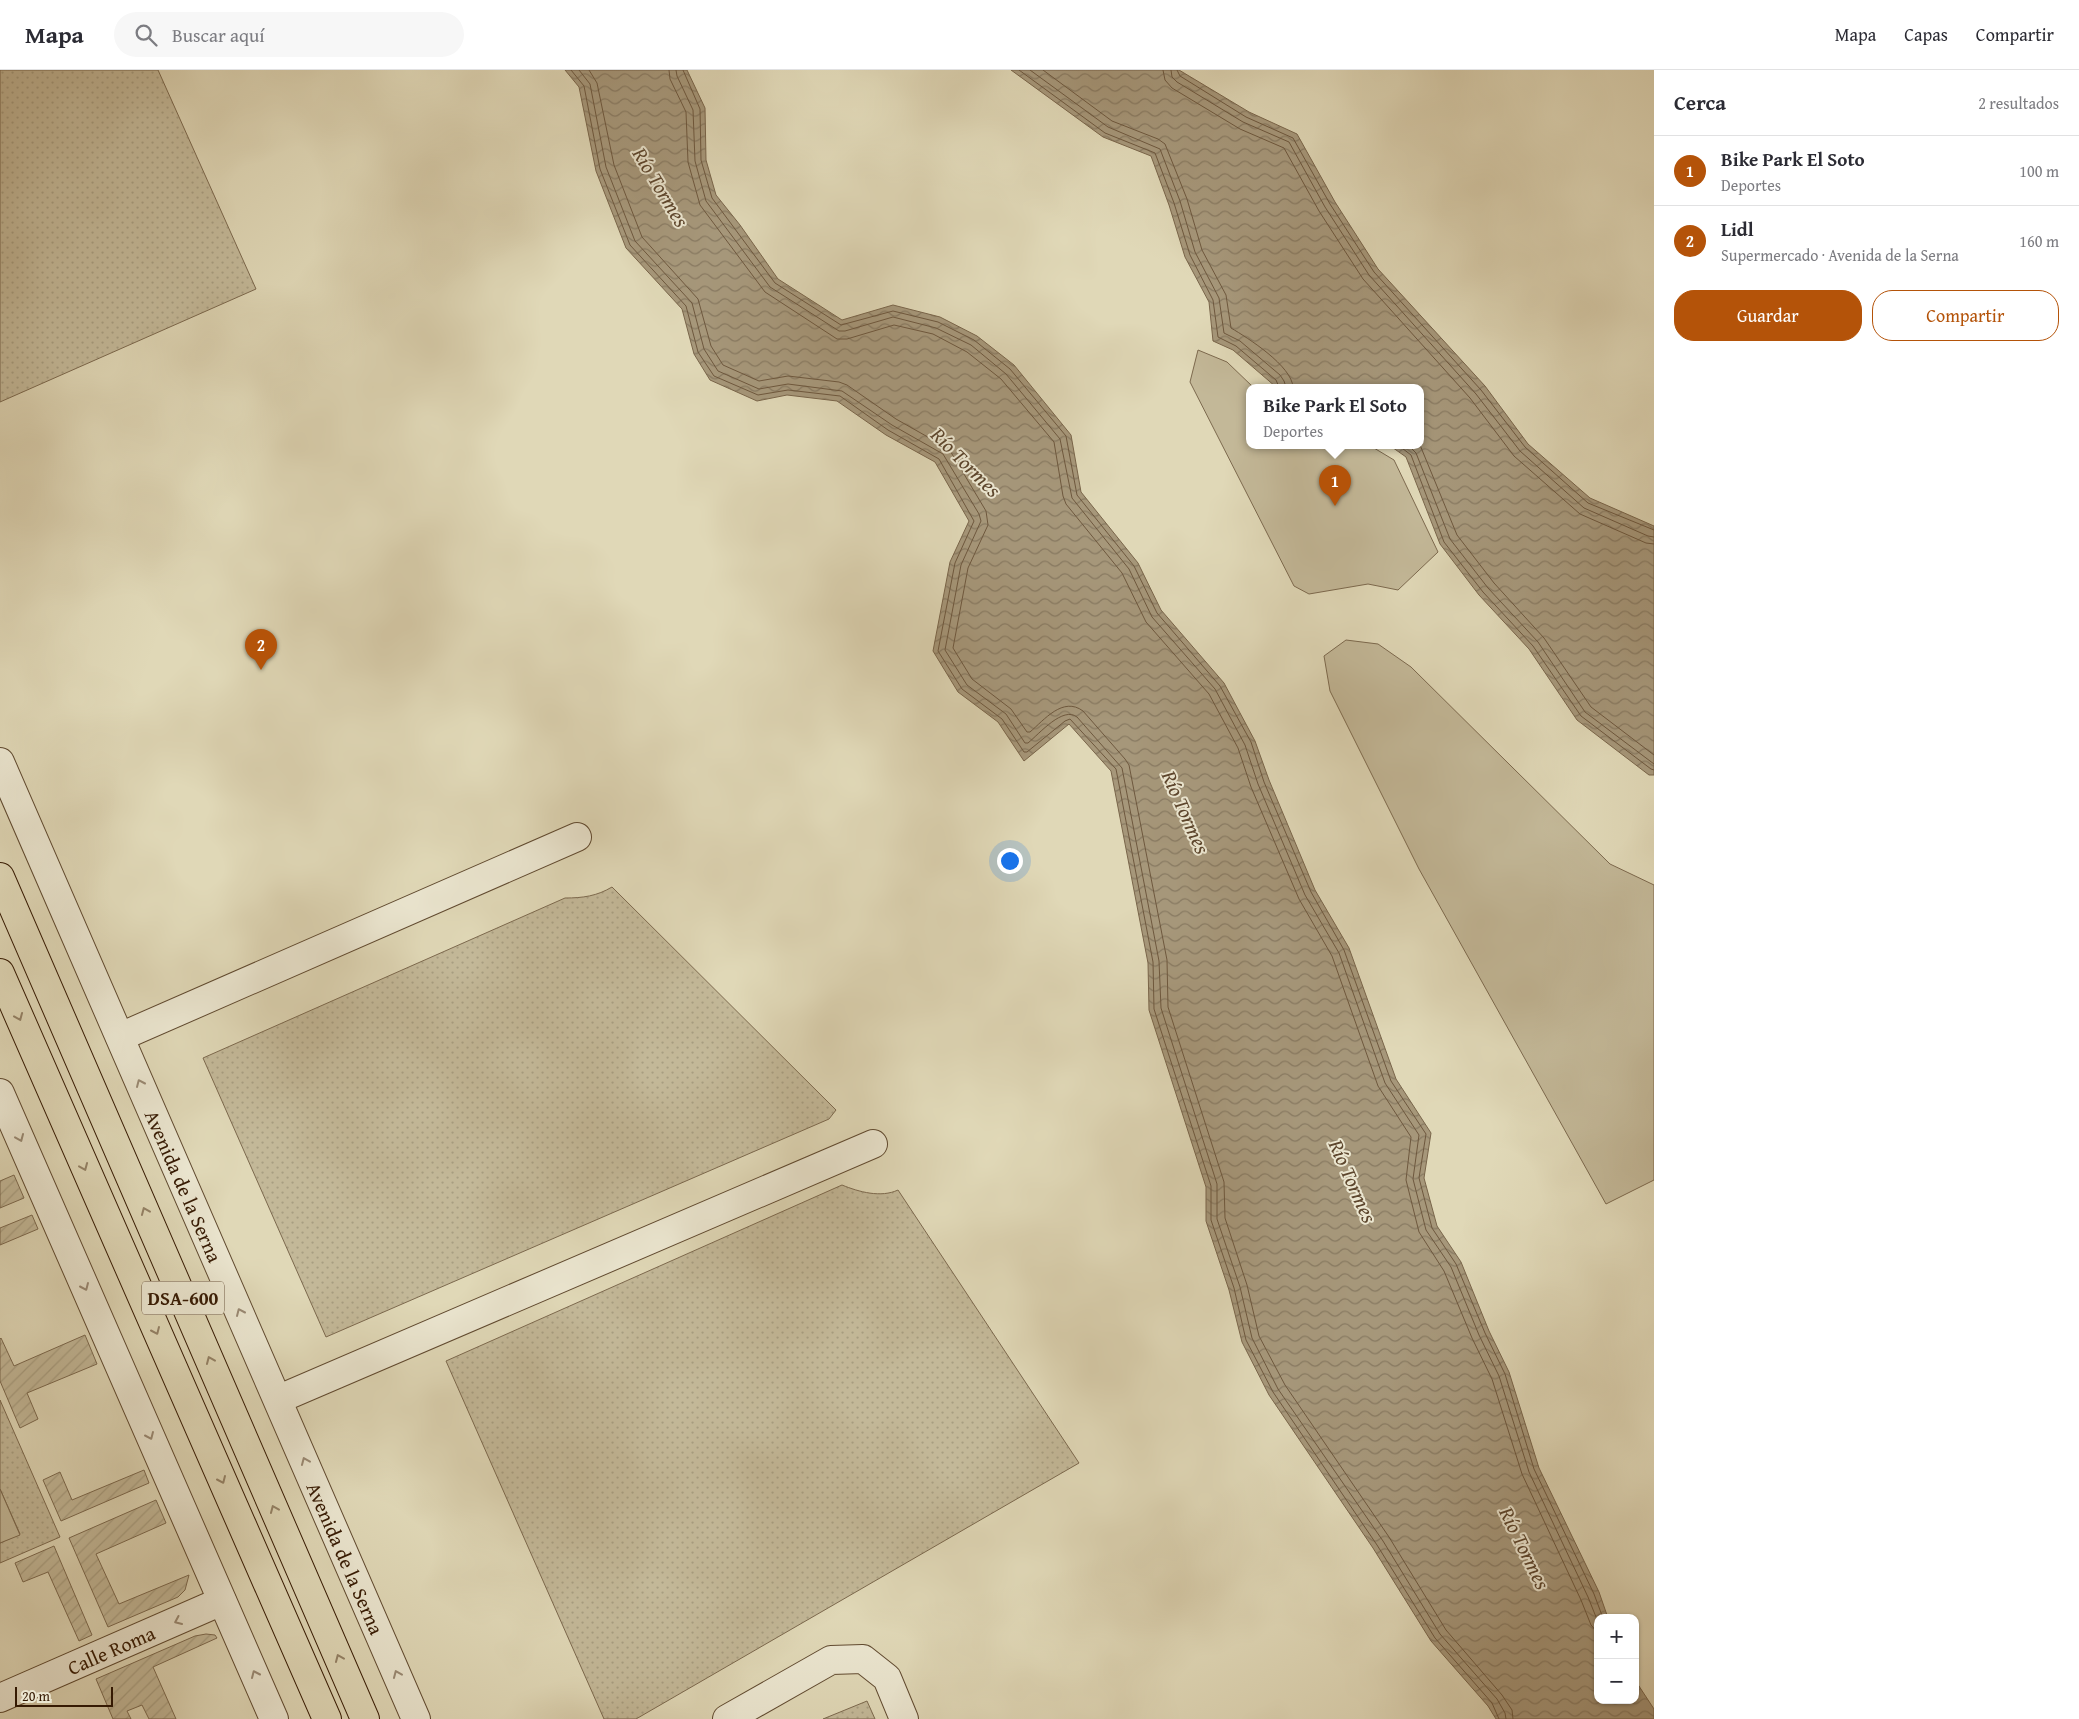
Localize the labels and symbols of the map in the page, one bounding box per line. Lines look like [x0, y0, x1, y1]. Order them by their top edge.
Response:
water label: Río Tormes [624, 140, 697, 233]
water label: Río Tormes [923, 419, 1009, 505]
pin: 1 [1319, 465, 1351, 506]
pin: 2 [245, 629, 277, 670]
water label: Río Tormes [1153, 764, 1218, 859]
your location [997, 848, 1023, 874]
one-way arrow [13, 1012, 24, 1021]
one-way arrow [135, 1079, 146, 1088]
street label: Avenida de la Serna [138, 1105, 230, 1267]
one-way arrow [13, 1133, 24, 1142]
water label: Río Tormes [1320, 1133, 1385, 1228]
one-way arrow [77, 1162, 88, 1171]
one-way arrow [141, 1207, 151, 1216]
one-way arrow [78, 1282, 89, 1291]
road number: DSA-600 [142, 1282, 224, 1314]
one-way arrow [236, 1308, 247, 1317]
one-way arrow [150, 1326, 161, 1335]
one-way arrow [205, 1356, 216, 1365]
one-way arrow [143, 1431, 154, 1440]
one-way arrow [300, 1457, 311, 1466]
one-way arrow [215, 1475, 226, 1484]
street label: Avenida de la Serna [300, 1477, 392, 1639]
water label: Río Tormes [1491, 1501, 1559, 1595]
one-way arrow [270, 1505, 281, 1514]
one-way arrow [174, 1614, 183, 1625]
street label: Calle Roma [63, 1617, 160, 1681]
one-way arrow [335, 1654, 346, 1663]
one-way arrow [250, 1670, 261, 1679]
one-way arrow [392, 1670, 403, 1679]
scale bar [15, 1684, 112, 1707]

